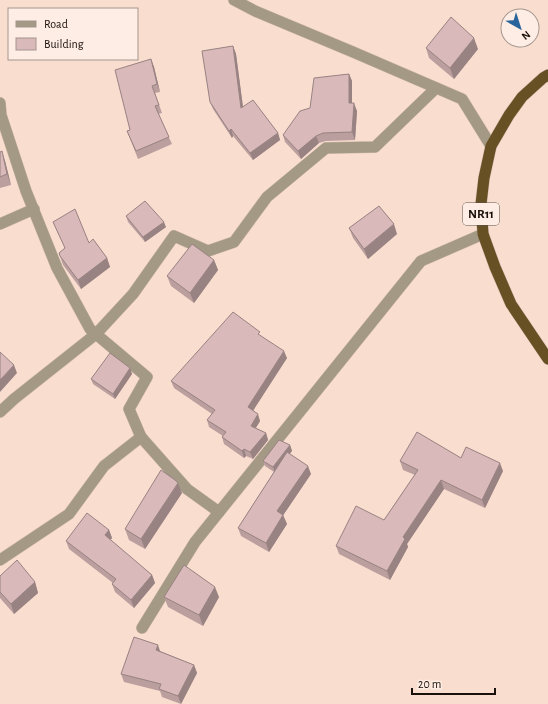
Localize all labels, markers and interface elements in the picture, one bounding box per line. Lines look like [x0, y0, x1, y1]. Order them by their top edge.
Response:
legend [8, 8, 138, 60]
north arrow [500, 8, 540, 48]
text: Road [44, 18, 68, 30]
text: N [520, 29, 532, 42]
text: Building [44, 38, 84, 50]
road number: NR11 [463, 203, 499, 225]
scale bar [412, 670, 495, 696]
text: 20 m [418, 678, 441, 690]

